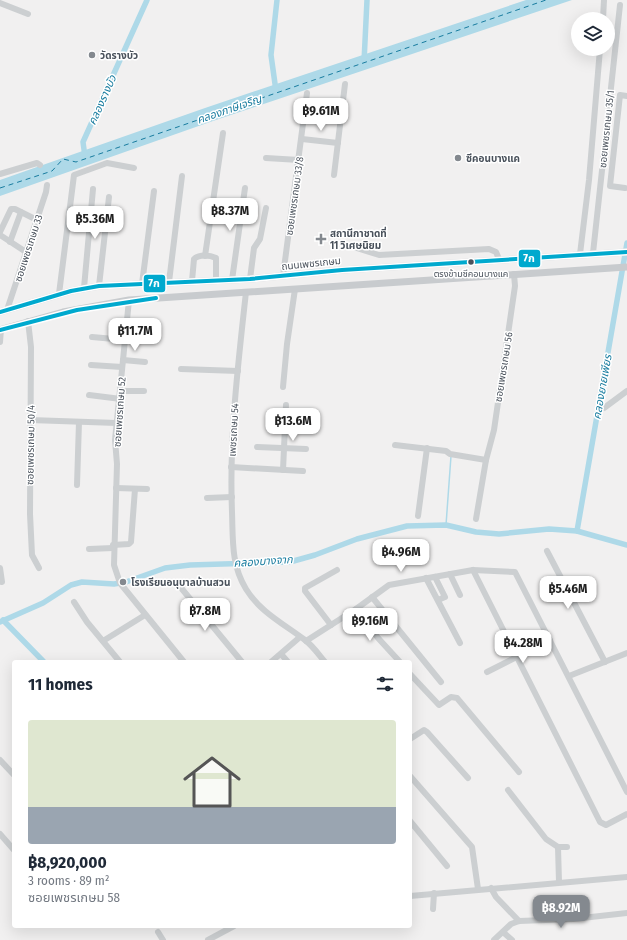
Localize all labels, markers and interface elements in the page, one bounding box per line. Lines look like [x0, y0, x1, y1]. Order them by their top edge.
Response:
map controls [571, 12, 615, 56]
button: layers [571, 12, 615, 56]
marker: วัดรางบัว [87, 50, 97, 60]
place label: วัดรางบัว [100, 50, 138, 62]
water label: คลองรางบัว [86, 73, 119, 127]
street label: ซอยเพชรเกษม 35/1 [597, 90, 617, 169]
water label: คลองภาษีเจริญ [195, 92, 264, 127]
pin: ฿9.61M [288, 98, 354, 132]
text: ฿9.61M [302, 103, 340, 118]
marker: ซีคอนบางแค [453, 153, 463, 163]
place label: ซีคอนบางแค [466, 153, 520, 165]
street label: ซอยเพชรเกษม 33/8 [284, 156, 306, 236]
pin: ฿8.37M [197, 198, 263, 232]
text: ฿8.37M [211, 203, 249, 218]
pin: ฿5.36M [62, 206, 128, 240]
text: ฿5.36M [76, 211, 114, 226]
street label: ซอยเพชรเกษม 33 [12, 213, 46, 284]
place label: สถานีกาชาดที่ 11 วิเศษนิยม [330, 226, 387, 252]
marker: สถานีกาชาดที่ 11 วิเศษนิยม [315, 233, 327, 245]
line badge: 7ก [518, 249, 541, 268]
text: 7ก [523, 252, 535, 265]
street label: ถนนเพชรเกษม [281, 255, 342, 273]
marker: ตรงข้ามซีคอนบางแค [466, 257, 476, 267]
place label: ตรงข้ามซีคอนบางแค [434, 269, 508, 279]
line badge: 7ก [143, 274, 166, 293]
text: 7ก [148, 277, 160, 290]
pin: ฿11.7M [102, 318, 168, 352]
text: ฿11.7M [117, 323, 153, 338]
street label: ซอยเพชรเกษม 56 [493, 331, 515, 403]
water label: คลองยายเพียร [590, 352, 615, 420]
street label: ซอยเพชรเกษม 52 [112, 376, 128, 447]
street label: เพชรเกษม 54 [227, 403, 241, 457]
street label: ซอยเพชรเกษม 50/4 [24, 405, 38, 485]
pin: ฿13.6M [260, 408, 326, 442]
text: ฿13.6M [274, 413, 312, 428]
pin: ฿4.96M [368, 539, 434, 573]
text: ฿4.96M [381, 544, 421, 559]
water label: คลองบางจาก [233, 553, 293, 570]
place label: โรงเรียนอนุบาลบ้านสวน [131, 576, 230, 589]
pin: ฿5.46M [535, 576, 601, 610]
marker: โรงเรียนอนุบาลบ้านสวน [118, 577, 128, 587]
text: ฿5.46M [549, 581, 587, 596]
pin: ฿7.8M [177, 598, 233, 632]
text: ฿7.8M [189, 603, 221, 618]
pin: ฿9.16M [337, 608, 403, 642]
text: ฿9.16M [352, 613, 388, 628]
pin: ฿4.28M [490, 630, 556, 664]
text: ฿4.28M [504, 635, 542, 650]
icon: filters [374, 673, 396, 695]
text: 11 homes [28, 674, 93, 695]
icon: home [176, 746, 248, 818]
text: ฿8,920,000 [28, 852, 107, 873]
text: 3 rooms · 89 m² [28, 873, 110, 888]
text: ซอยเพชรเกษม 58 [28, 890, 120, 905]
pin: ฿8.92M [528, 895, 594, 929]
text: ฿8.92M [542, 900, 580, 915]

